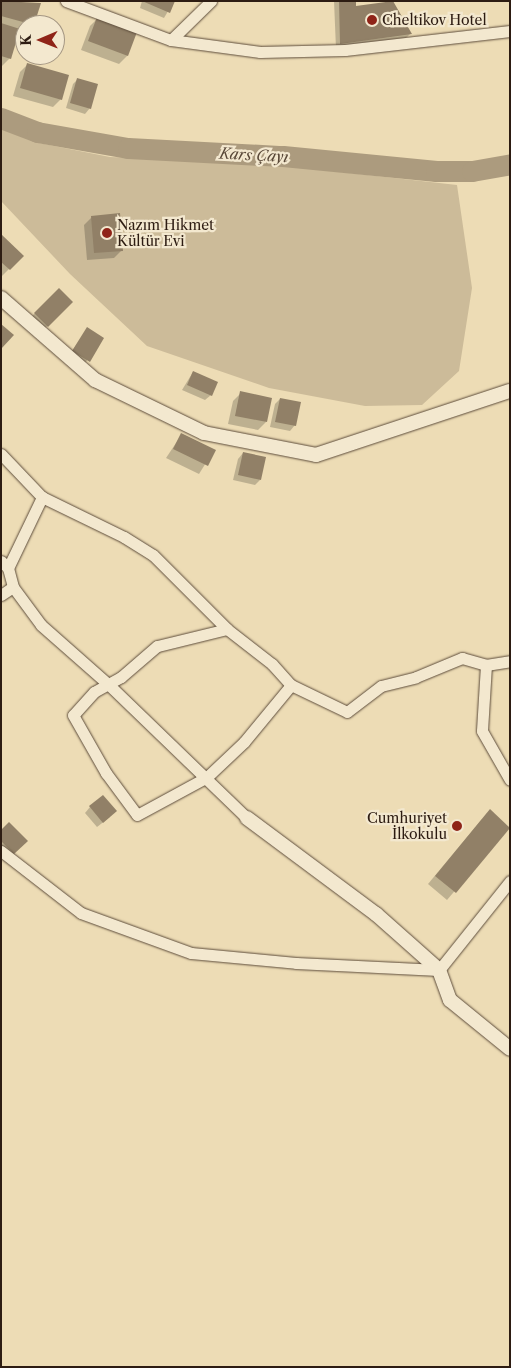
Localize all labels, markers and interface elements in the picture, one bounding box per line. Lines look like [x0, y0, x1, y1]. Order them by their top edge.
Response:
place label: Cheltikov Hotel [382, 12, 487, 28]
marker: Cheltikov Hotel [366, 14, 378, 26]
north arrow [15, 15, 65, 65]
text: K [17, 34, 35, 46]
water label: Kars Çayı [219, 144, 289, 166]
place label: Nazım Hikmet Kültür Evi [117, 217, 214, 250]
marker: Nazım Hikmet Kültür Evi [101, 227, 113, 239]
place label: Cumhuriyet İlkokulu [367, 810, 447, 842]
marker: Cumhuriyet İlkokulu [451, 820, 463, 832]

